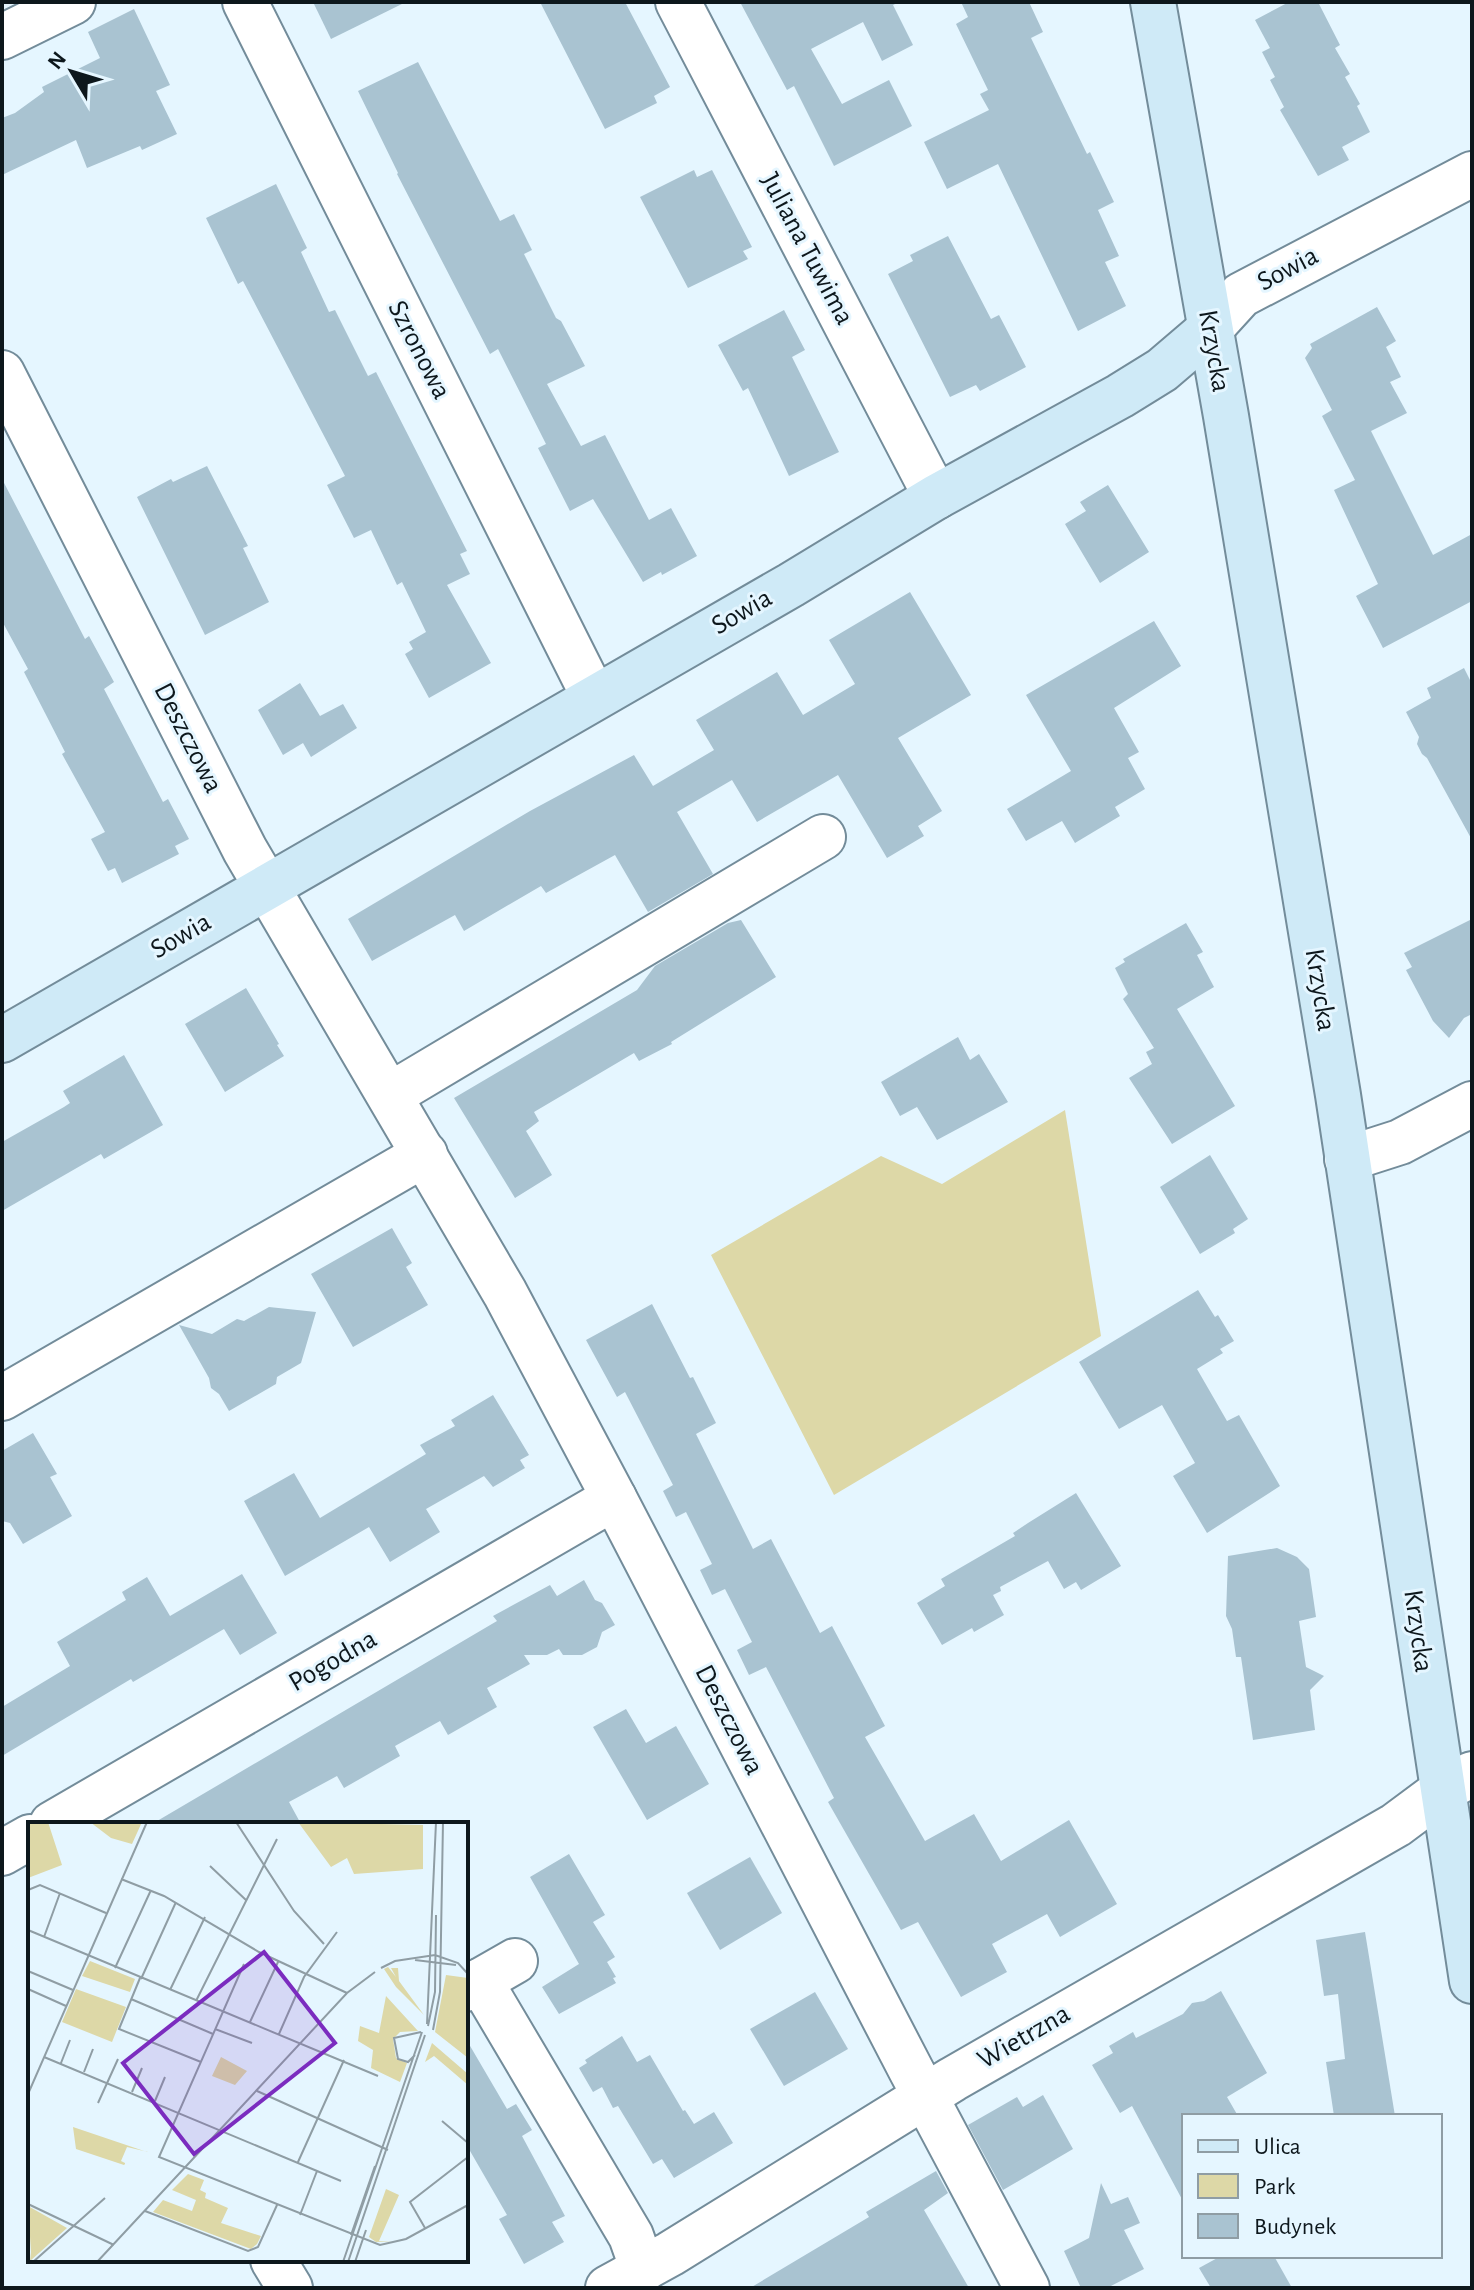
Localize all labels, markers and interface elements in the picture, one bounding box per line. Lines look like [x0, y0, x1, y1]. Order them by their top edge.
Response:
north arrow [32, 32, 112, 112]
text: N [44, 48, 70, 73]
street label: Juliana Tuwima [755, 168, 859, 330]
street label: Sowia [1253, 241, 1323, 297]
street label: Szronowa [382, 296, 456, 404]
street label: Krzycka [1193, 308, 1235, 394]
street label: Sowia [707, 584, 777, 640]
street label: Deszczowa [148, 679, 228, 797]
street label: Sowia [146, 908, 216, 964]
street label: Krzycka [1300, 947, 1340, 1033]
street label: Krzycka [1398, 1588, 1438, 1674]
street label: Pogodna [284, 1625, 382, 1697]
street label: Deszczowa [689, 1661, 769, 1779]
inset map [28, 1822, 468, 2262]
street label: Wietrzna [973, 1999, 1075, 2075]
legend [1182, 2114, 1442, 2258]
text: Ulica [1254, 2135, 1301, 2159]
text: Park [1254, 2175, 1295, 2199]
text: Budynek [1254, 2215, 1336, 2239]

